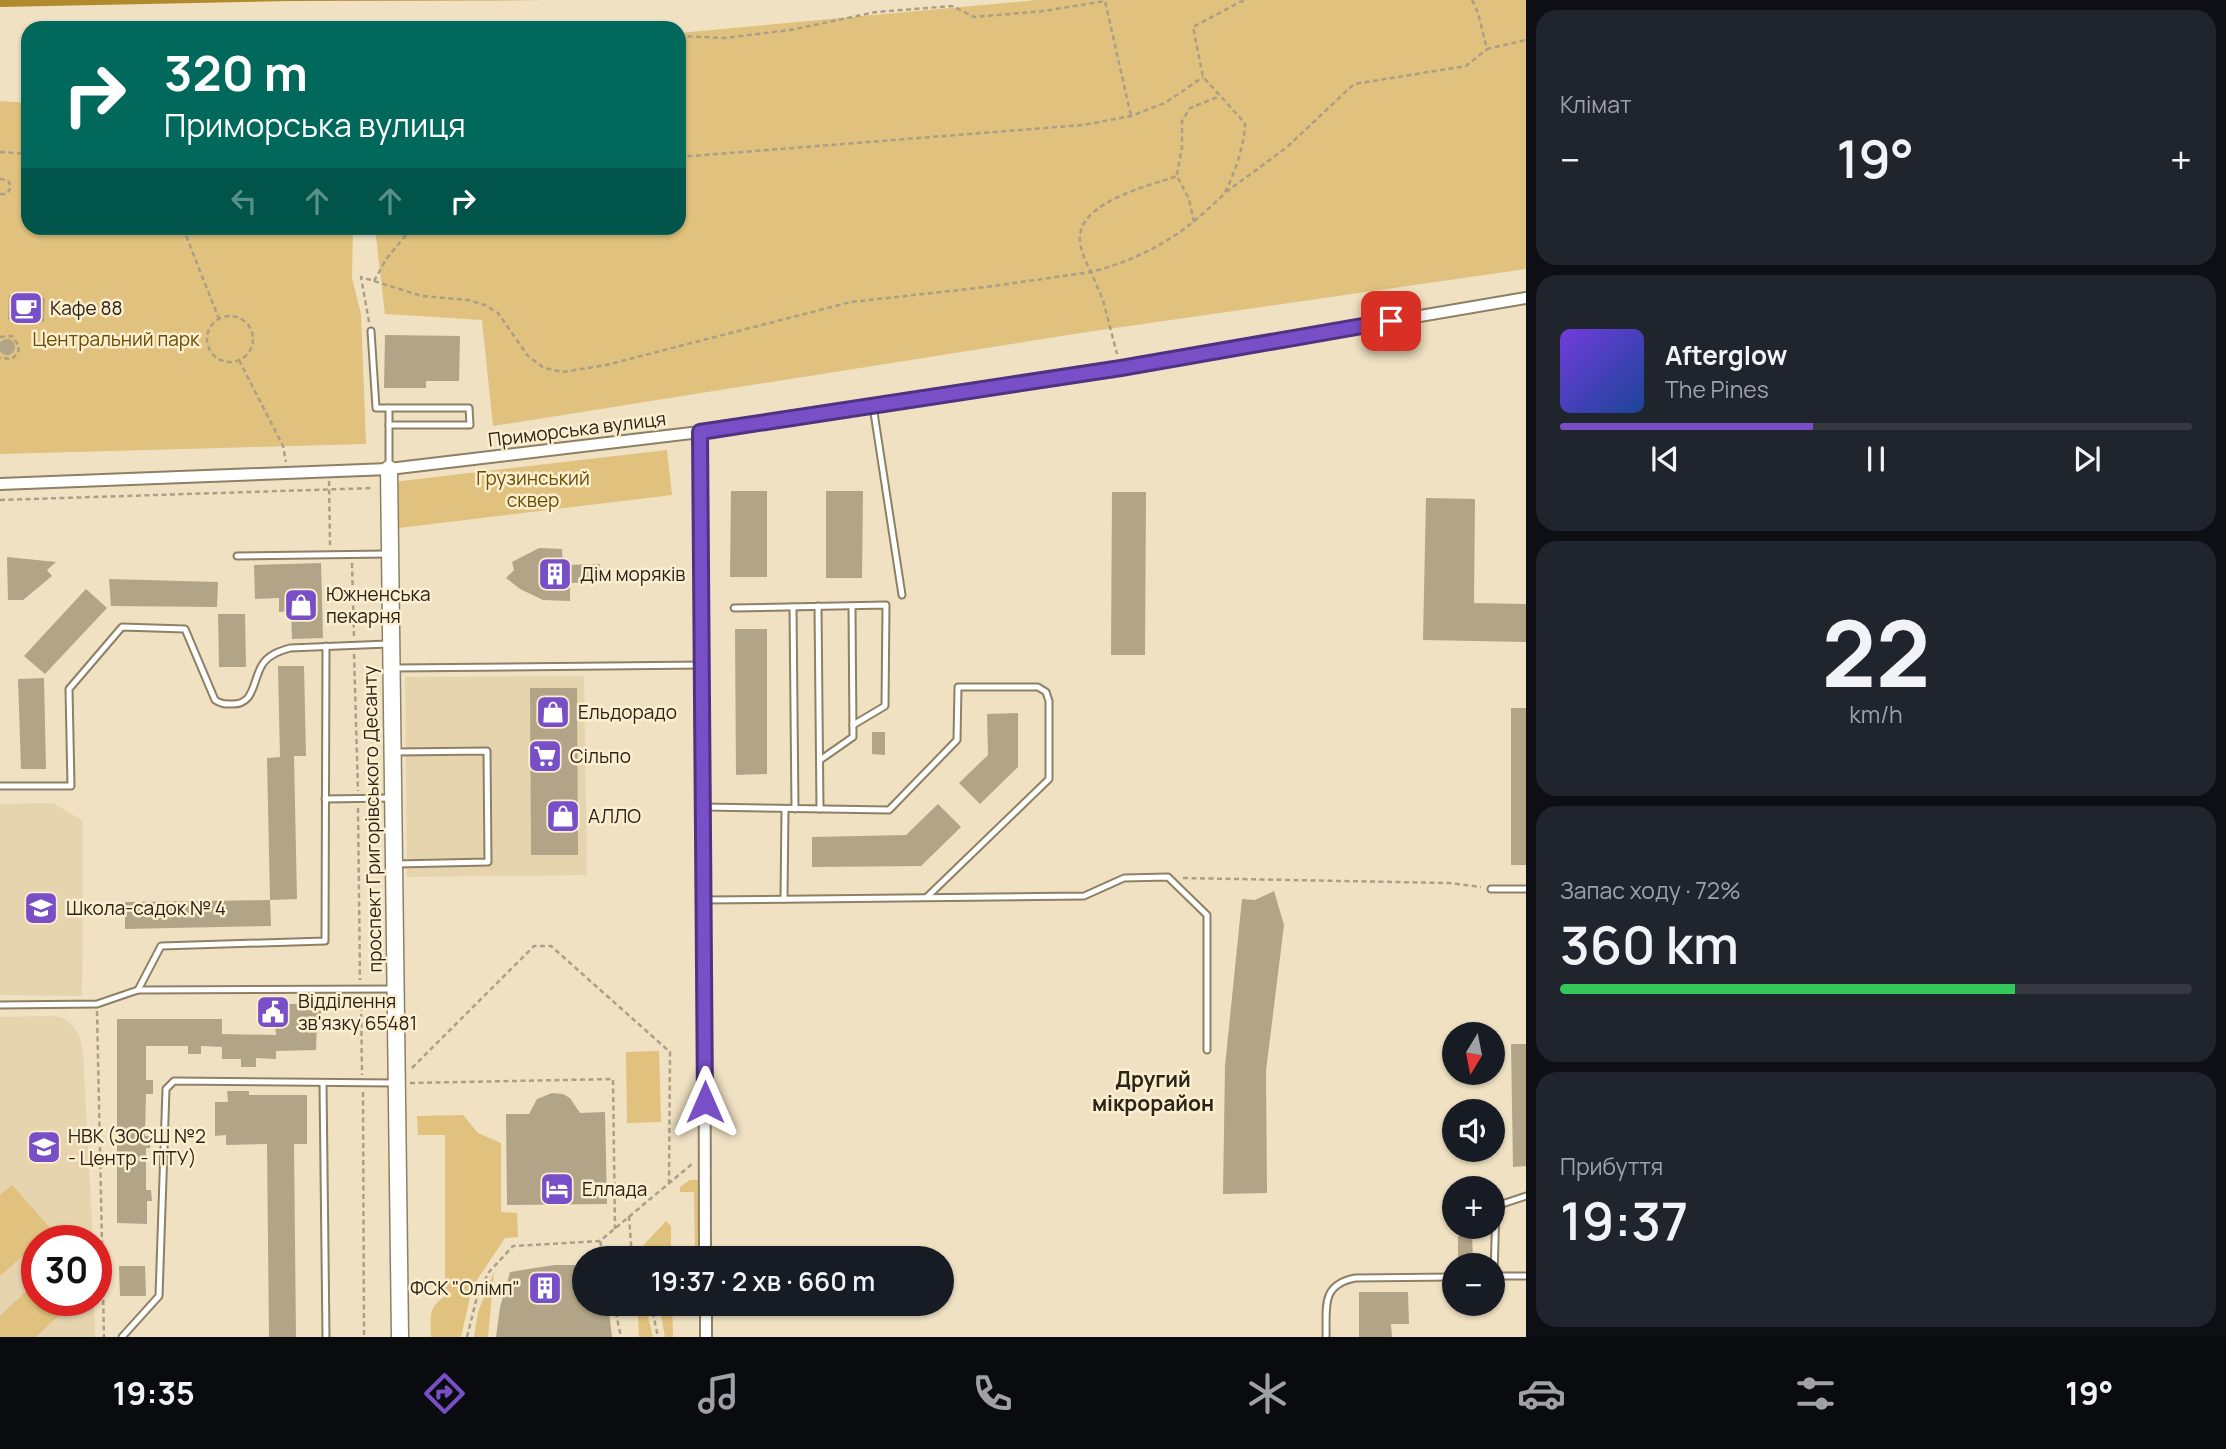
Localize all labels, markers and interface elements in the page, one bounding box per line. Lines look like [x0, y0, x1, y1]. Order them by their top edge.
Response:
text: 320 m [164, 39, 308, 106]
icon: right [49, 49, 140, 140]
text: Клімат [1560, 88, 1632, 120]
text: Приморська вулиця [164, 103, 466, 147]
text: 19° [1836, 123, 1914, 194]
text: − [1560, 133, 1581, 185]
text: + [2170, 133, 2192, 185]
icon: left [225, 182, 263, 220]
icon: ahead [298, 182, 336, 220]
icon: ahead [371, 182, 409, 220]
icon: right [444, 182, 482, 220]
cafe icon: Кафе 88 [7, 289, 45, 327]
pin [1361, 291, 1421, 351]
place label: Кафе 88 [50, 295, 122, 321]
icon: arrive [1372, 302, 1410, 340]
park label: Центральний парк [33, 326, 200, 352]
text: Afterglow [1665, 337, 1787, 373]
text: The Pines [1665, 373, 1769, 405]
street label: Приморська вулиця [487, 405, 667, 453]
icon: previous [1646, 440, 1684, 478]
icon: pause [1857, 440, 1895, 478]
icon: next [2068, 440, 2106, 478]
park label: Грузинський сквер [476, 465, 590, 513]
building icon: Дім моряків [536, 555, 574, 593]
place label: Дім моряків [580, 561, 686, 587]
place label: Южненська пекарня [326, 581, 431, 629]
shop icon: Южненська пекарня [282, 586, 320, 624]
text: 22 [1822, 590, 1930, 714]
street label: проспект Григорівського Десанту [356, 665, 388, 973]
shop icon: Ельдорадо [534, 693, 572, 731]
text: km/h [1849, 698, 1903, 730]
place label: Ельдорадо [578, 699, 677, 725]
supermarket icon: Сільпо [526, 737, 564, 775]
place label: Сільпо [570, 743, 631, 769]
shop icon: АЛЛО [544, 797, 582, 835]
place label: АЛЛО [588, 803, 641, 829]
text: Запас ходу · 72% [1560, 874, 1741, 906]
school or university icon: Школа-садок № 4 [22, 889, 60, 927]
place label: Школа-садок № 4 [66, 895, 226, 921]
text: 360 km [1560, 909, 1739, 980]
place label: Відділення зв'язку 65481 [298, 988, 417, 1036]
public building icon: Відділення зв'язку 65481 [254, 993, 292, 1031]
north arrow [1442, 1022, 1505, 1085]
map controls [1442, 1022, 1505, 1316]
position arrow [668, 1065, 742, 1139]
district label: Другий мікрорайон [1092, 1065, 1214, 1117]
button: sound [1442, 1099, 1505, 1162]
place label: НВК (ЗОСШ №2 - Центр - ПТУ) [68, 1123, 206, 1171]
school or university icon: НВК (ЗОСШ №2 - Центр - ПТУ) [25, 1128, 63, 1166]
text: Прибуття [1560, 1150, 1663, 1182]
hotel icon: Еллада [538, 1170, 576, 1208]
place label: Еллада [582, 1176, 647, 1202]
button: + [1442, 1176, 1505, 1239]
text: 19:37 [1560, 1185, 1688, 1256]
speed limit sign: 30 [21, 1225, 112, 1316]
button: − [1442, 1253, 1505, 1316]
text: 19:37 · 2 хв · 660 m [651, 1263, 875, 1299]
building icon: ФСК "Олімп" [526, 1269, 564, 1307]
place label: ФСК "Олімп" [410, 1275, 520, 1301]
icon: directions [420, 1369, 469, 1418]
icon: music [694, 1369, 743, 1418]
icon: phone [968, 1369, 1017, 1418]
icon: climate [1243, 1369, 1292, 1418]
icon: car [1517, 1369, 1566, 1418]
icon: filters [1791, 1369, 1840, 1418]
text: 19:35 [113, 1371, 195, 1415]
text: 19° [2065, 1371, 2113, 1415]

